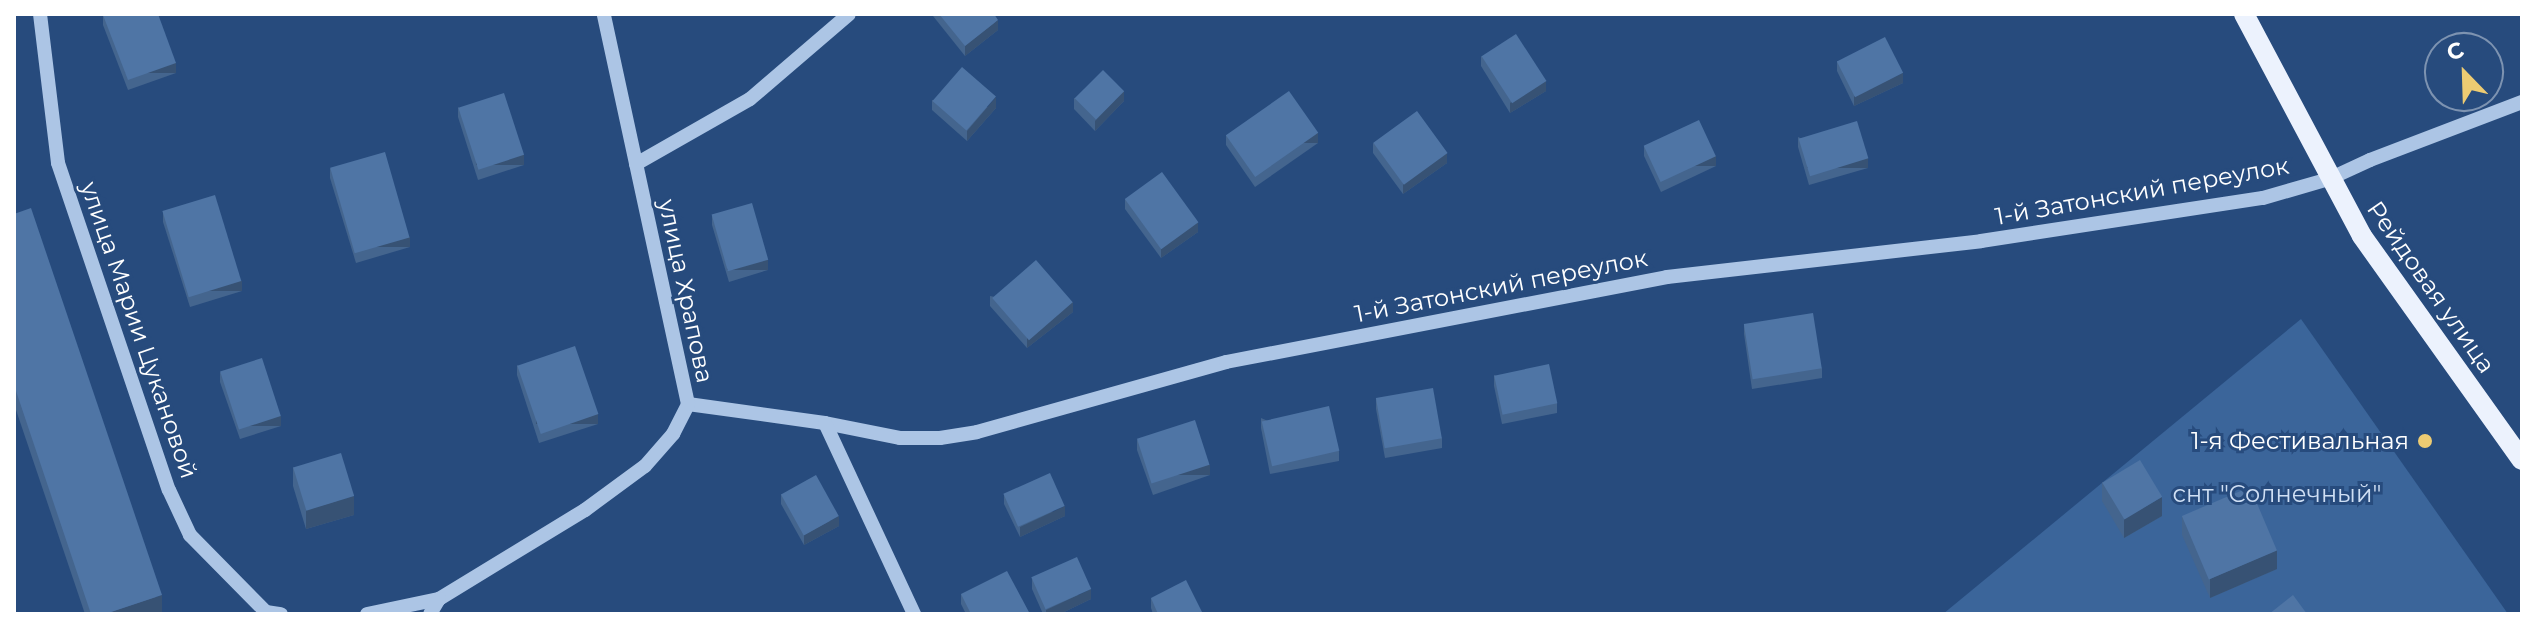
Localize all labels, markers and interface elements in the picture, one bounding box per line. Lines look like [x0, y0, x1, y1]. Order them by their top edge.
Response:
north arrow [2424, 32, 2504, 112]
text: С [2443, 36, 2468, 67]
street label: 1-й Затонский переулок [1993, 151, 2291, 231]
street label: улица Марии Цукановой [75, 178, 203, 482]
street label: Рейдовая улица [2361, 195, 2501, 379]
street label: улица Храпова [652, 197, 720, 385]
street label: 1-й Затонский переулок [1352, 243, 1650, 329]
place label: 1-я Фестивальная [2191, 427, 2409, 455]
marker: 1-я Фестивальная [2416, 432, 2434, 450]
park label: снт "Солнечный" [2173, 480, 2381, 508]

